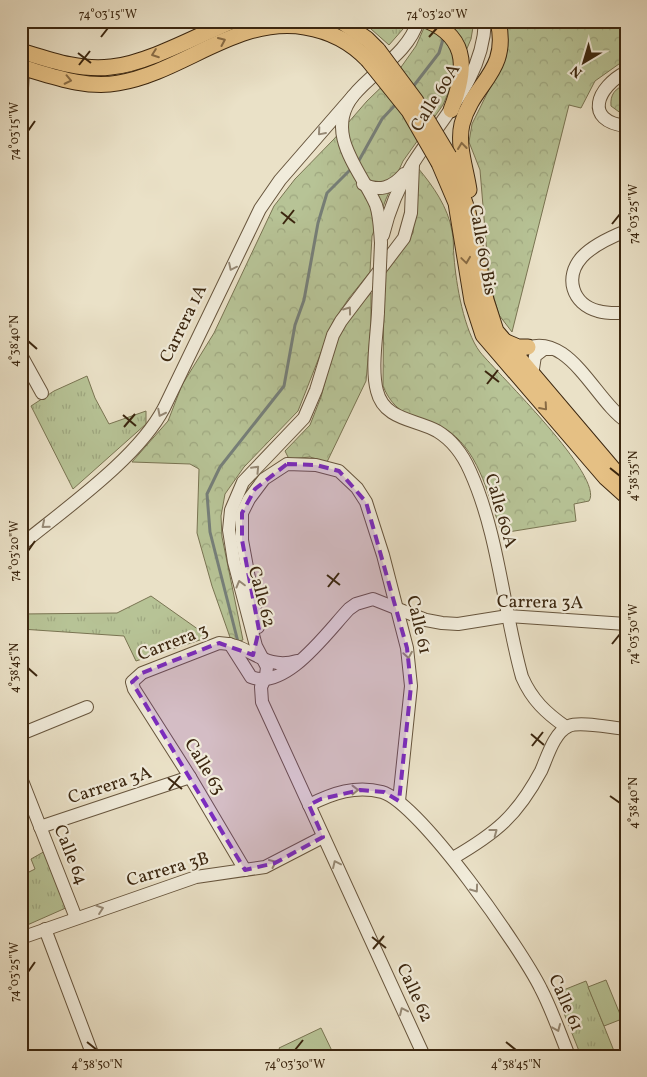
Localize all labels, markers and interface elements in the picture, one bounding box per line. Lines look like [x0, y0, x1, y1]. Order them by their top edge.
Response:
text: 74°03'15"W [79, 7, 137, 23]
text: 74°03'20"W [406, 7, 468, 23]
one-way arrow [217, 37, 226, 48]
north arrow [560, 38, 610, 88]
one-way arrow [151, 48, 160, 58]
street label: Calle 60A [405, 59, 467, 137]
text: N [567, 60, 587, 82]
one-way arrow [64, 74, 73, 85]
text: 74°03'15"W [7, 102, 23, 160]
one-way arrow [318, 127, 327, 136]
one-way arrow [457, 141, 468, 149]
text: 74°03'25"W [626, 184, 642, 244]
street label: Calle 60 Bis [462, 203, 502, 297]
one-way arrow [460, 256, 470, 264]
one-way arrow [227, 262, 238, 271]
street label: Carrera 1A [154, 280, 214, 367]
one-way arrow [343, 307, 351, 316]
text: 4°38'40"N [7, 315, 23, 367]
one-way arrow [538, 401, 547, 410]
one-way arrow [157, 408, 167, 417]
text: 4°38'35"N [626, 450, 642, 501]
one-way arrow [250, 465, 259, 474]
street label: Calle 60A [477, 471, 523, 551]
text: 74°03'20"W [7, 520, 23, 582]
one-way arrow [42, 520, 51, 528]
street label: Calle 62 [241, 564, 281, 630]
one-way arrow [235, 580, 245, 588]
street label: Carrera 3A [497, 590, 584, 616]
street label: Calle 61 [399, 593, 437, 657]
text: 74°03'30"W [626, 604, 642, 664]
street label: Carrera 3 [134, 618, 212, 668]
text: 4°38'45"N [7, 643, 23, 693]
one-way arrow [402, 652, 413, 660]
street label: Calle 63 [177, 734, 231, 800]
street label: Carrera 3A [65, 761, 155, 811]
text: 4°38'40"N [626, 777, 642, 829]
one-way arrow [352, 785, 359, 795]
street label: Calle 64 [47, 821, 93, 889]
one-way arrow [488, 829, 498, 838]
street label: Carrera 3B [124, 846, 212, 894]
one-way arrow [268, 859, 277, 870]
one-way arrow [332, 860, 342, 869]
one-way arrow [469, 883, 477, 892]
one-way arrow [95, 905, 104, 915]
text: 74°03'25"W [7, 942, 23, 1002]
street label: Calle 62 [389, 959, 439, 1027]
street label: Calle 61 [541, 971, 589, 1035]
one-way arrow [399, 1007, 410, 1016]
one-way arrow [551, 1023, 562, 1032]
text: 4°38'50"N [71, 1057, 123, 1073]
text: 74°03'30"W [265, 1057, 325, 1073]
text: 4°38'45"N [491, 1057, 541, 1073]

